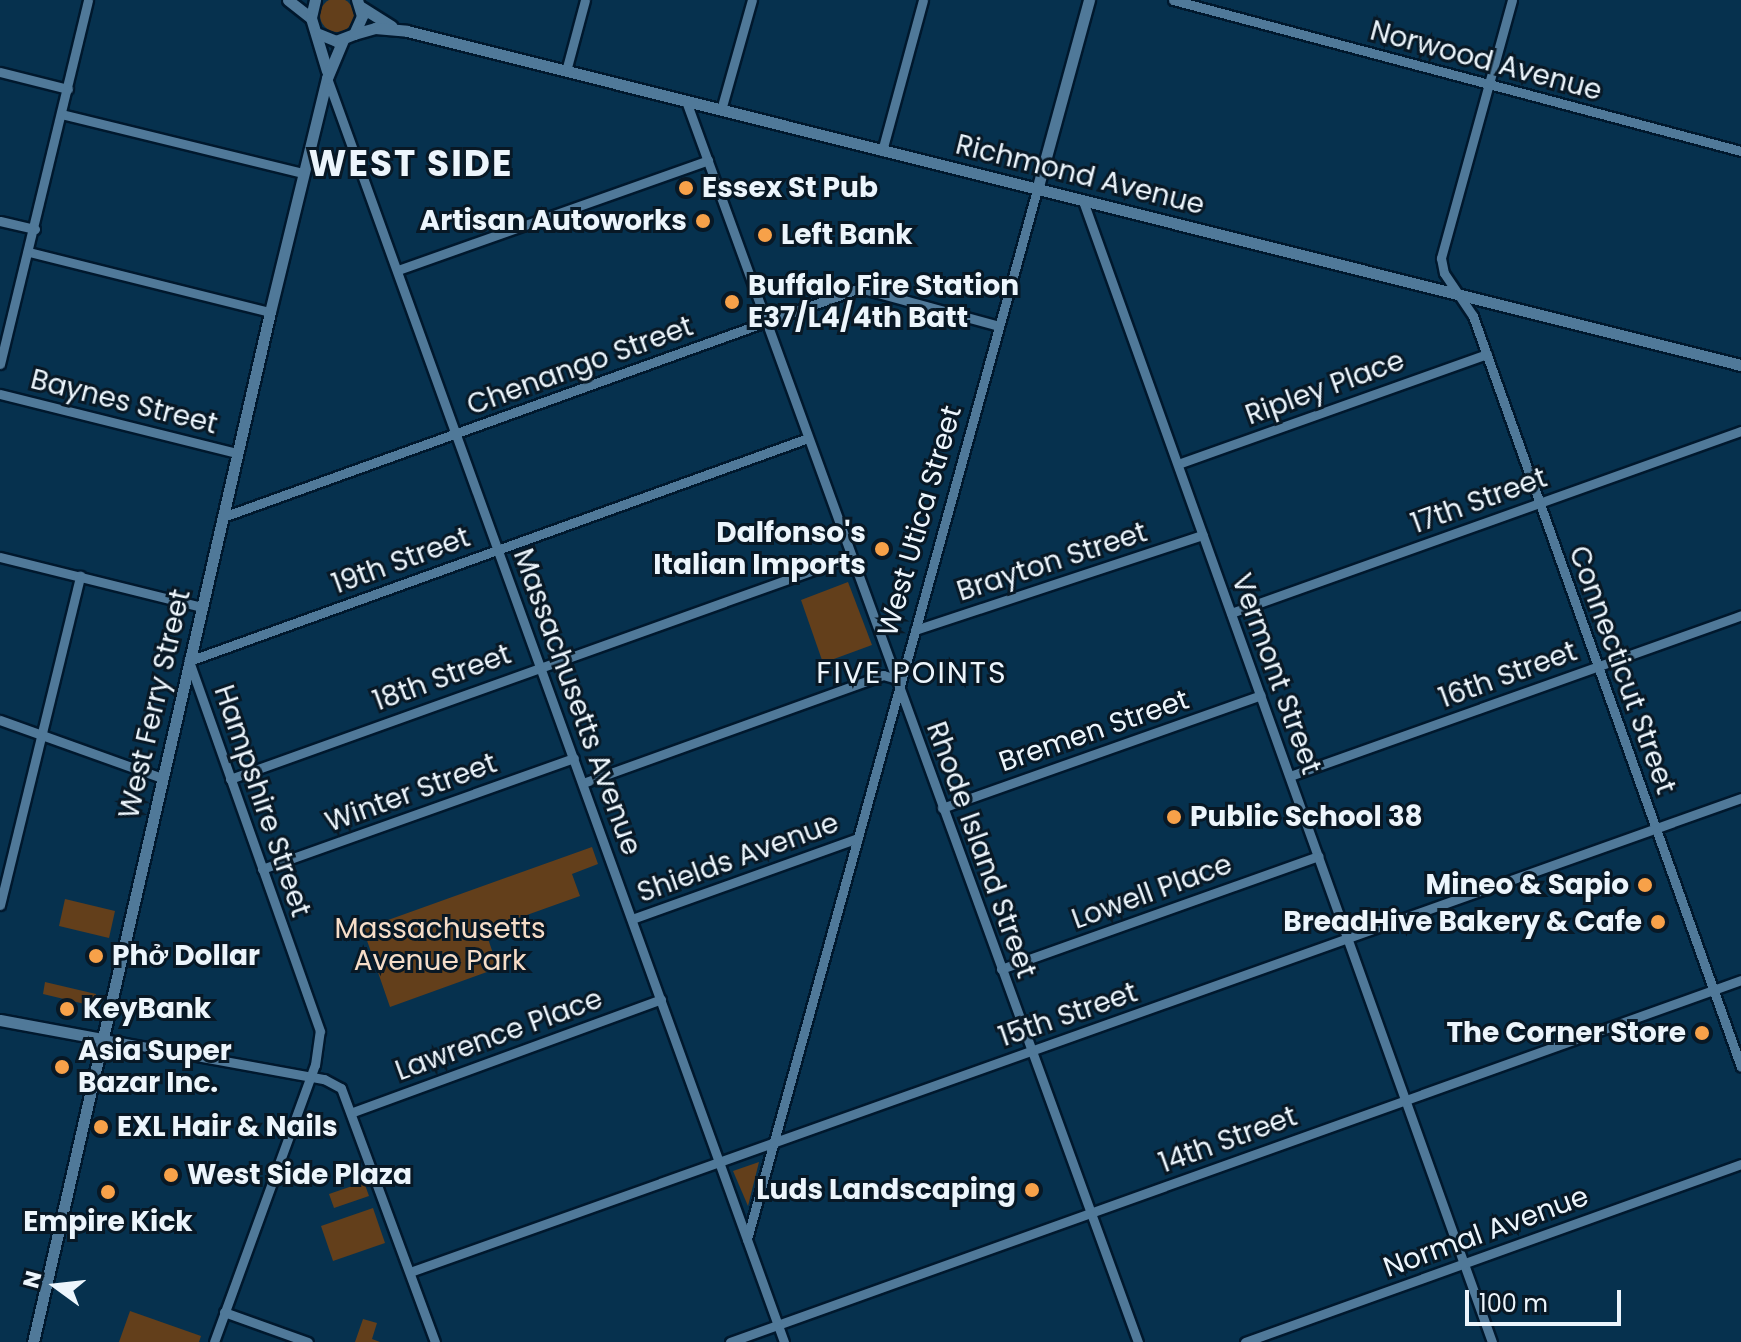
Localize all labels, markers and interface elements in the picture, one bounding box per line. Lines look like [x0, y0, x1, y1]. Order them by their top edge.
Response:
street label: Norwood Avenue [1367, 14, 1605, 108]
street label: Richmond Avenue [952, 128, 1208, 222]
district label: WEST SIDE [309, 142, 513, 186]
place label: Essex St Pub [702, 171, 878, 205]
marker: Essex St Pub [677, 179, 695, 197]
place label: Artisan Autoworks [420, 204, 687, 238]
marker: Artisan Autoworks [694, 212, 712, 230]
place label: Left Bank [781, 218, 913, 252]
marker: Left Bank [756, 226, 774, 244]
place label: Buffalo Fire Station E37/L4/4th Batt [748, 269, 1019, 335]
marker: Buffalo Fire Station E37/L4/4th Batt [723, 293, 741, 311]
street label: Chenango Street [462, 310, 698, 422]
street label: Ripley Place [1241, 344, 1409, 432]
street label: Baynes Street [27, 363, 221, 441]
street label: West Utica Street [871, 402, 969, 640]
street label: 17th Street [1407, 461, 1551, 541]
street label: Brayton Street [953, 515, 1151, 609]
place label: Dalfonso's Italian Imports [653, 516, 866, 582]
street label: 19th Street [328, 521, 474, 601]
marker: Dalfonso's Italian Imports [873, 540, 891, 558]
street label: Connecticut Street [1562, 541, 1682, 799]
street label: Massachusetts Avenue [506, 544, 648, 860]
street label: Vermont Street [1224, 569, 1328, 779]
street label: West Ferry Street [112, 586, 198, 822]
street label: 16th Street [1434, 635, 1582, 715]
street label: 18th Street [369, 638, 515, 718]
district label: FIVE POINTS [816, 655, 1008, 691]
street label: Hampshire Street [207, 681, 317, 921]
street label: Bremen Street [995, 683, 1193, 779]
street label: Rhode Island Street [919, 717, 1043, 983]
street label: Winter Street [321, 747, 501, 839]
place label: Public School 38 [1190, 800, 1423, 834]
street label: Shields Avenue [633, 806, 843, 910]
marker: Public School 38 [1165, 808, 1183, 826]
street label: Lowell Place [1067, 847, 1237, 937]
place label: Mineo & Sapio [1426, 868, 1629, 902]
marker: Mineo & Sapio [1636, 876, 1654, 894]
place label: BreadHive Bakery & Cafe [1283, 905, 1642, 939]
park label: Massachusetts Avenue Park [334, 912, 546, 978]
marker: BreadHive Bakery & Cafe [1649, 913, 1667, 931]
place label: Phở Dollar [112, 939, 260, 973]
marker: Phở Dollar [87, 947, 105, 965]
street label: 15th Street [994, 976, 1142, 1054]
street label: Lawrence Place [391, 982, 607, 1088]
place label: KeyBank [83, 992, 211, 1026]
marker: KeyBank [58, 1000, 76, 1018]
place label: The Corner Store [1447, 1016, 1686, 1050]
marker: The Corner Store [1693, 1024, 1711, 1042]
place label: Asia Super Bazar Inc. [78, 1034, 232, 1100]
marker: Asia Super Bazar Inc. [53, 1058, 71, 1076]
street label: 14th Street [1155, 1100, 1301, 1180]
place label: EXL Hair & Nails [117, 1110, 338, 1144]
marker: EXL Hair & Nails [92, 1118, 110, 1136]
place label: West Side Plaza [187, 1158, 412, 1192]
marker: West Side Plaza [162, 1166, 180, 1184]
place label: Luds Landscaping [756, 1173, 1016, 1207]
street label: Normal Avenue [1379, 1179, 1593, 1285]
marker: Luds Landscaping [1023, 1181, 1041, 1199]
marker: Empire Kick [99, 1183, 117, 1201]
place label: Empire Kick [23, 1205, 193, 1239]
north arrow [16, 1246, 96, 1326]
text: N [15, 1268, 49, 1292]
scale bar [1469, 1274, 1625, 1324]
text: 100 m [1479, 1287, 1548, 1320]

